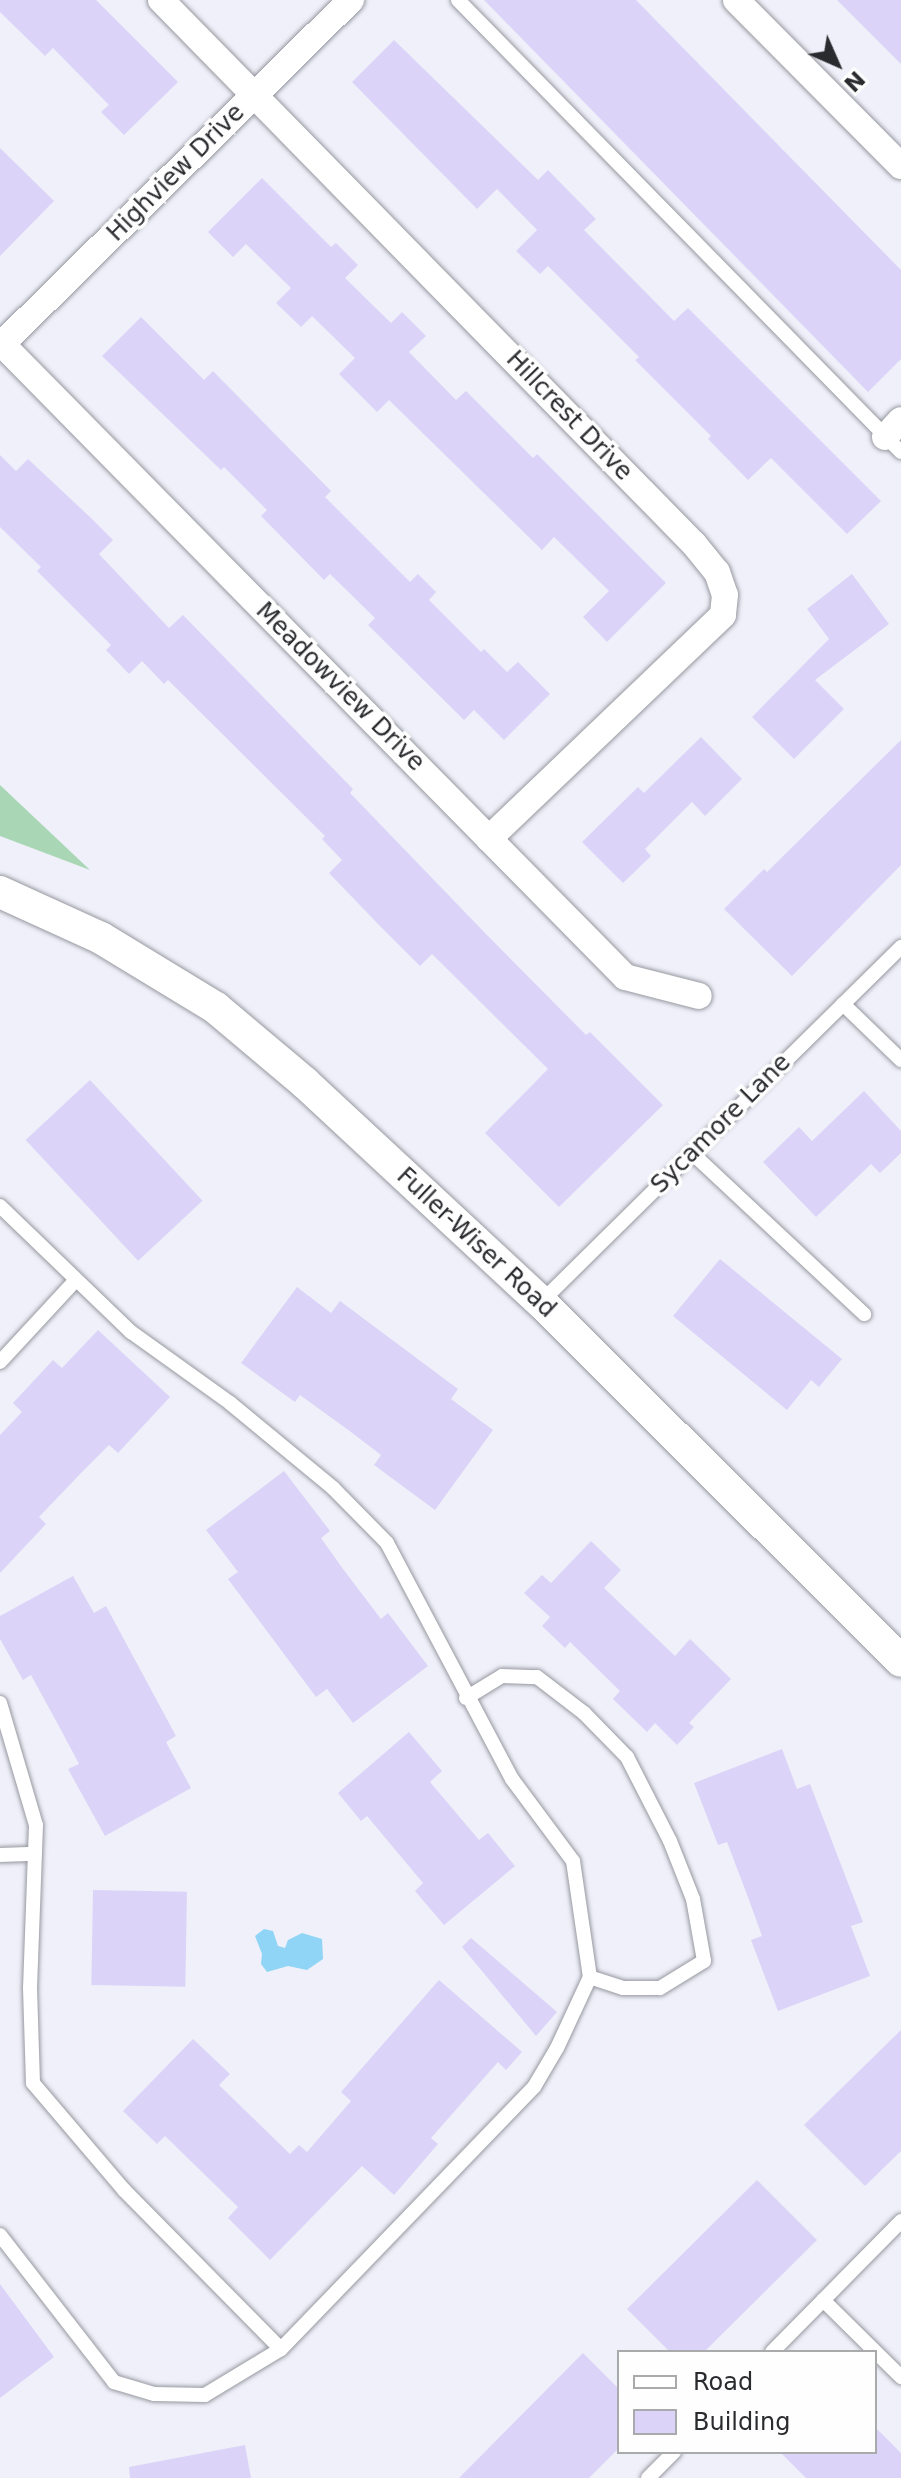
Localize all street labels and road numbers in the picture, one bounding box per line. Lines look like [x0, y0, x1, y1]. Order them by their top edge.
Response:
street label: Highview Drive [101, 98, 251, 248]
street label: Hillcrest Drive [500, 345, 638, 487]
street label: Meadowview Drive [250, 597, 430, 777]
street label: Sycamore Lane [645, 1048, 797, 1200]
street label: Fuller-Wiser Road [391, 1162, 561, 1324]

